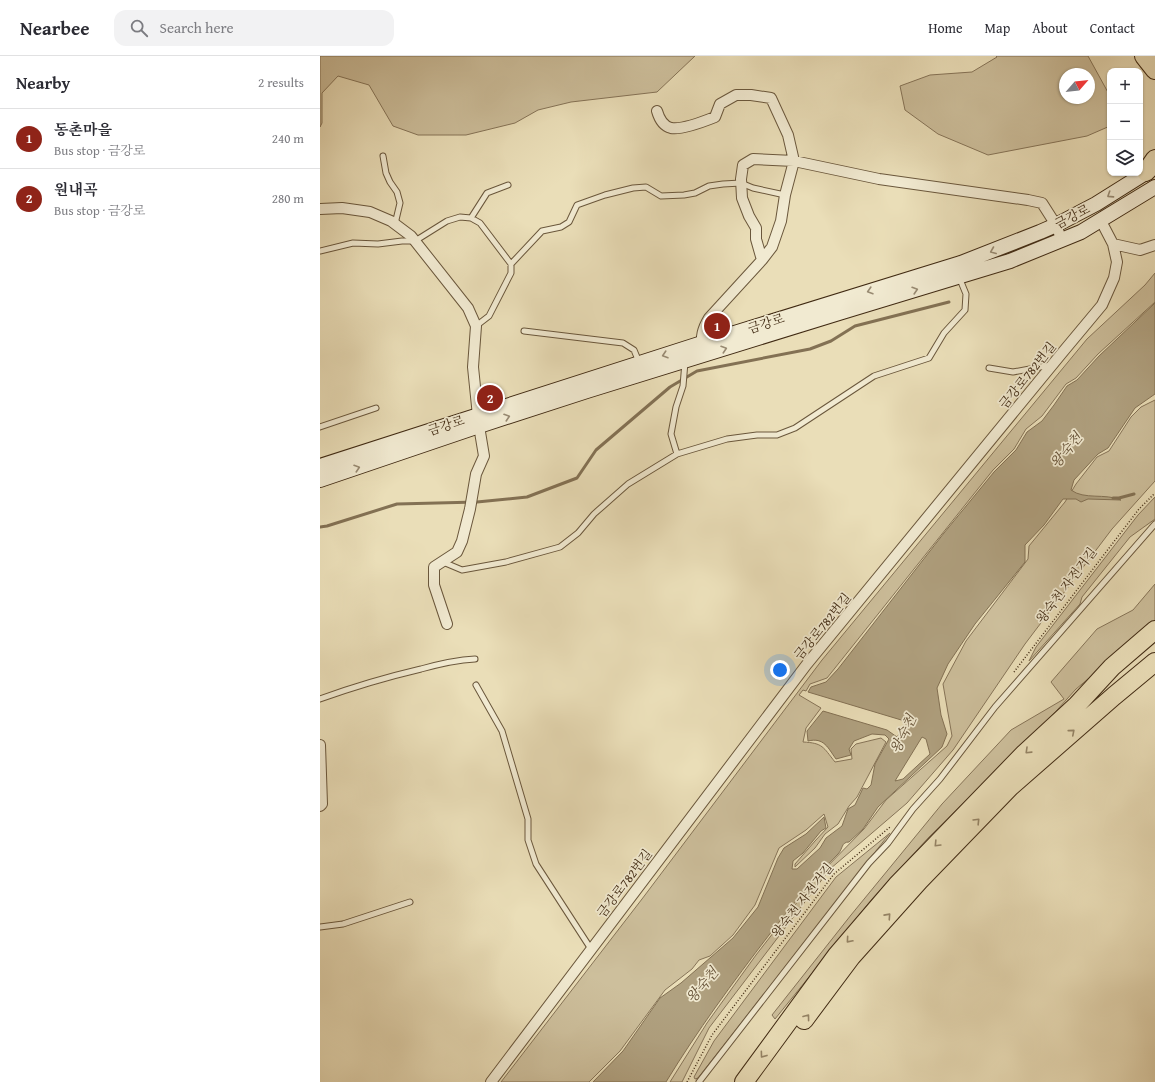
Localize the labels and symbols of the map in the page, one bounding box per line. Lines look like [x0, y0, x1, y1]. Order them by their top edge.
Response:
north arrow [1059, 68, 1095, 104]
one-way arrow [1107, 190, 1114, 198]
street label: 금강로 [1051, 199, 1094, 233]
one-way arrow [990, 246, 997, 254]
one-way arrow [866, 286, 873, 295]
one-way arrow [911, 286, 918, 295]
street label: 금강로 [745, 308, 787, 338]
pin: 1 [704, 311, 730, 341]
street label: 금강로782번길 [994, 338, 1060, 413]
one-way arrow [720, 345, 727, 354]
one-way arrow [662, 350, 669, 358]
pin: 2 [477, 383, 503, 413]
street label: 금강로 [425, 410, 467, 440]
one-way arrow [503, 414, 510, 422]
water label: 왕숙천 [1045, 427, 1087, 472]
one-way arrow [353, 464, 360, 473]
street label: 왕숙천 자전거길 [1031, 543, 1101, 627]
street label: 금강로782번길 [789, 589, 855, 664]
your location [770, 660, 790, 680]
water label: 왕숙천 [885, 710, 922, 757]
one-way arrow [1067, 730, 1075, 737]
one-way arrow [1025, 746, 1033, 754]
one-way arrow [972, 818, 980, 826]
one-way arrow [934, 839, 941, 847]
street label: 금강로782번길 [592, 845, 657, 922]
street label: 왕숙천 자전거길 [767, 859, 838, 942]
one-way arrow [884, 913, 891, 921]
one-way arrow [847, 935, 854, 943]
water label: 왕숙천 [681, 962, 724, 1007]
one-way arrow [802, 1014, 810, 1021]
one-way arrow [761, 1051, 768, 1058]

